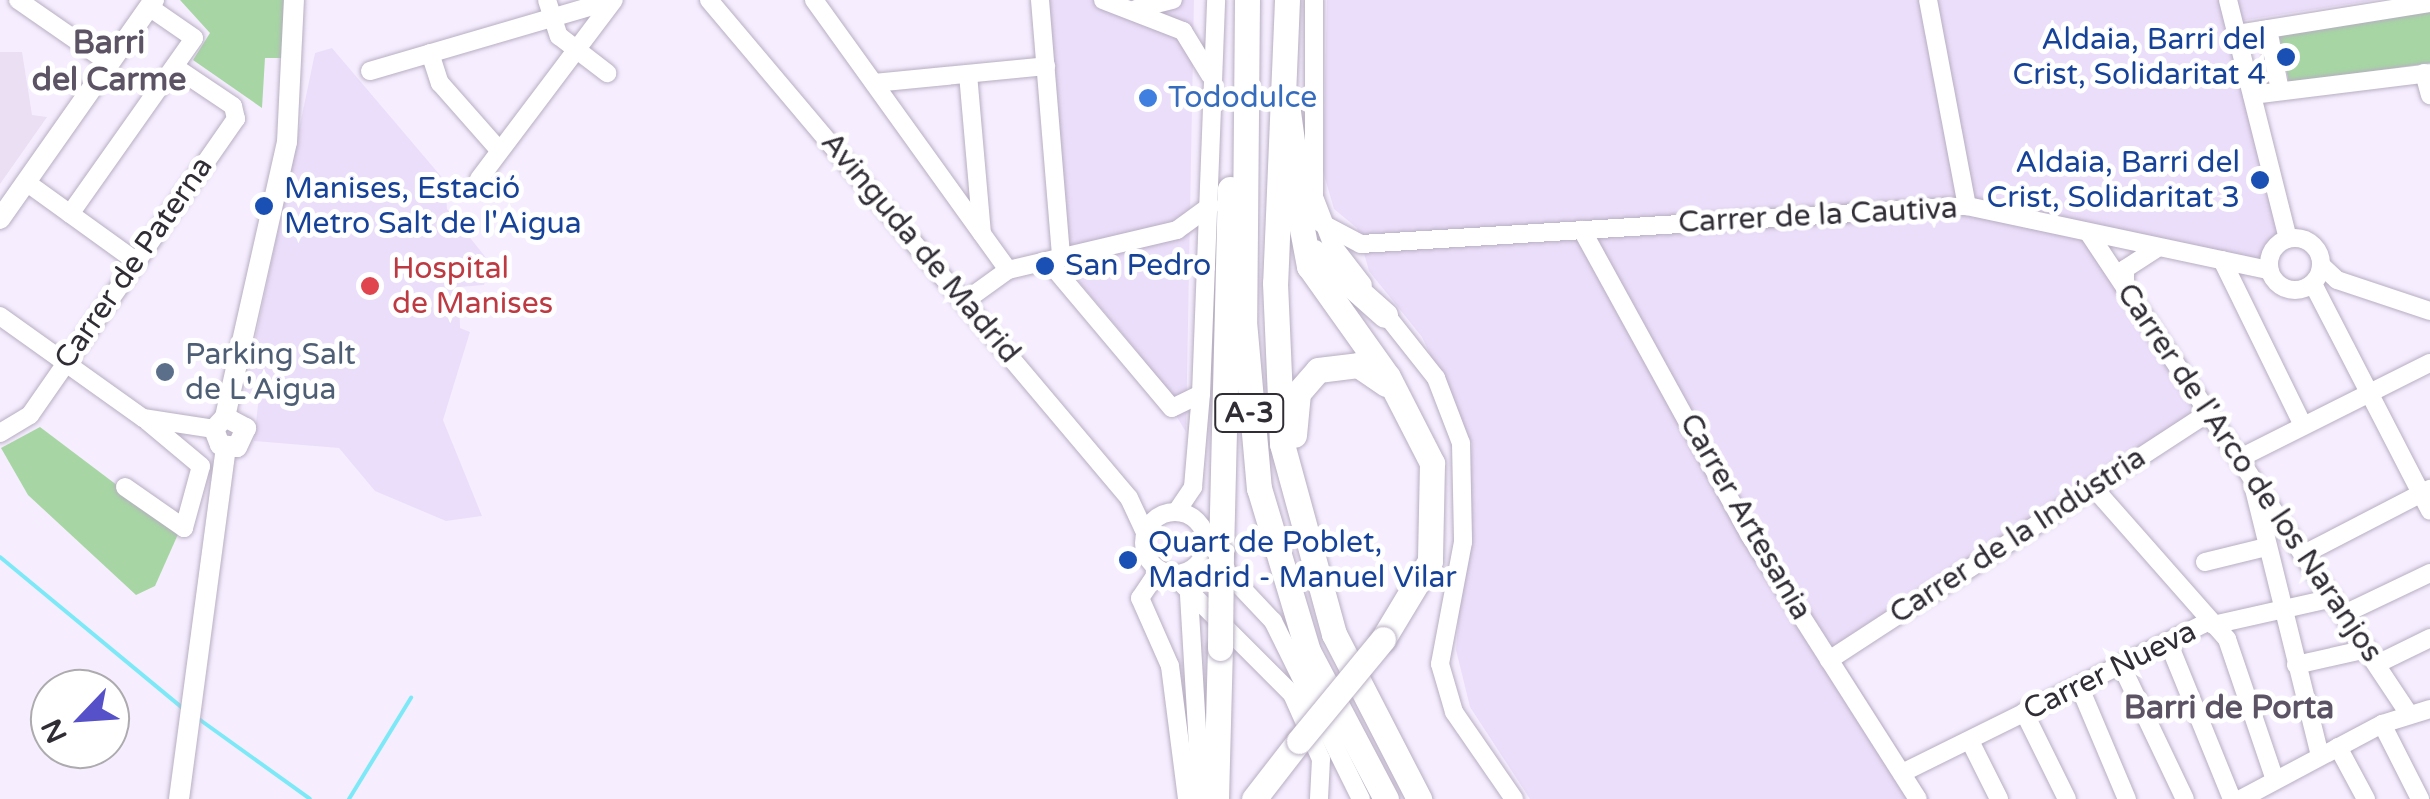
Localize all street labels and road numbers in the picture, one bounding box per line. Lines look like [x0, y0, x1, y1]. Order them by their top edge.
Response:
street label: Avinguda de Madrid [813, 125, 1027, 371]
street label: Carrer de Paterna [47, 150, 221, 376]
street label: Carrer de la Cautiva [1677, 191, 1959, 241]
street label: Carrer de l'Arco de los Naranjos [2109, 277, 2389, 669]
road number: A-3 [1214, 390, 1284, 436]
street label: Carrer Artesania [1671, 407, 1819, 627]
street label: Carrer de la Indústria [1883, 440, 2153, 632]
street label: Carrer Nueva [2018, 614, 2202, 728]

